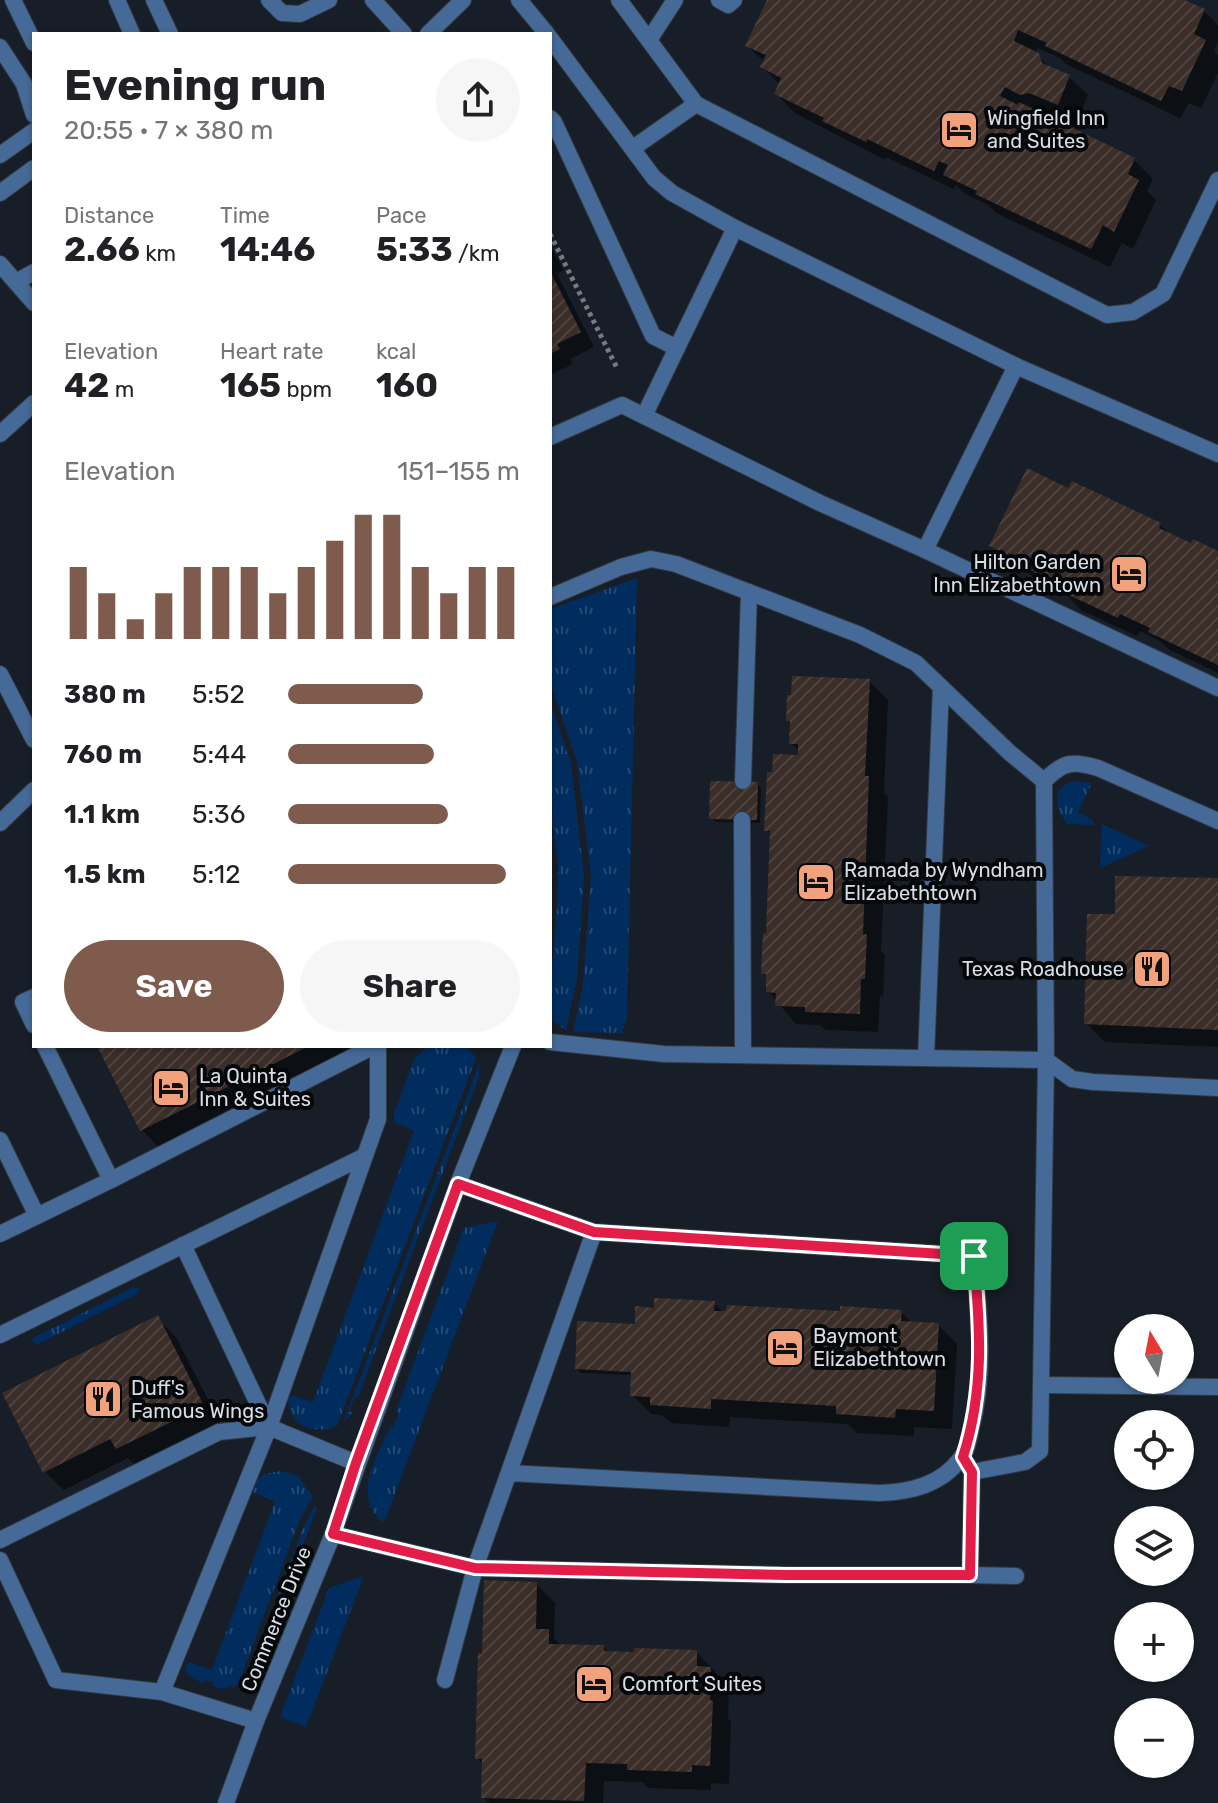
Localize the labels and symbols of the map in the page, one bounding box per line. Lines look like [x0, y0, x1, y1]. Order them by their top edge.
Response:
place label: Wingfield Inn and Suites [987, 106, 1105, 153]
hotel icon: Wingfield Inn and Suites [938, 109, 980, 151]
place label: Hilton Garden Inn Elizabethtown [933, 550, 1101, 597]
hotel icon: Hilton Garden Inn Elizabethtown [1108, 553, 1150, 595]
place label: Ramada by Wyndham Elizabethtown [844, 858, 1043, 905]
hotel icon: Ramada by Wyndham Elizabethtown [795, 861, 837, 903]
restaurant icon: Texas Roadhouse [1131, 948, 1173, 990]
place label: Texas Roadhouse [962, 957, 1124, 981]
place label: La Quinta Inn & Suites [199, 1064, 311, 1111]
hotel icon: La Quinta Inn & Suites [150, 1067, 192, 1109]
pin [940, 1222, 1008, 1290]
north arrow [1114, 1314, 1194, 1394]
place label: Baymont Elizabethtown [813, 1324, 946, 1371]
hotel icon: Baymont Elizabethtown [764, 1327, 806, 1369]
place label: Duff's Famous Wings [131, 1376, 264, 1423]
restaurant icon: Duff's Famous Wings [82, 1378, 124, 1420]
street label: Commerce Drive [236, 1543, 316, 1695]
hotel icon: Comfort Suites [573, 1663, 615, 1705]
place label: Comfort Suites [622, 1672, 762, 1696]

